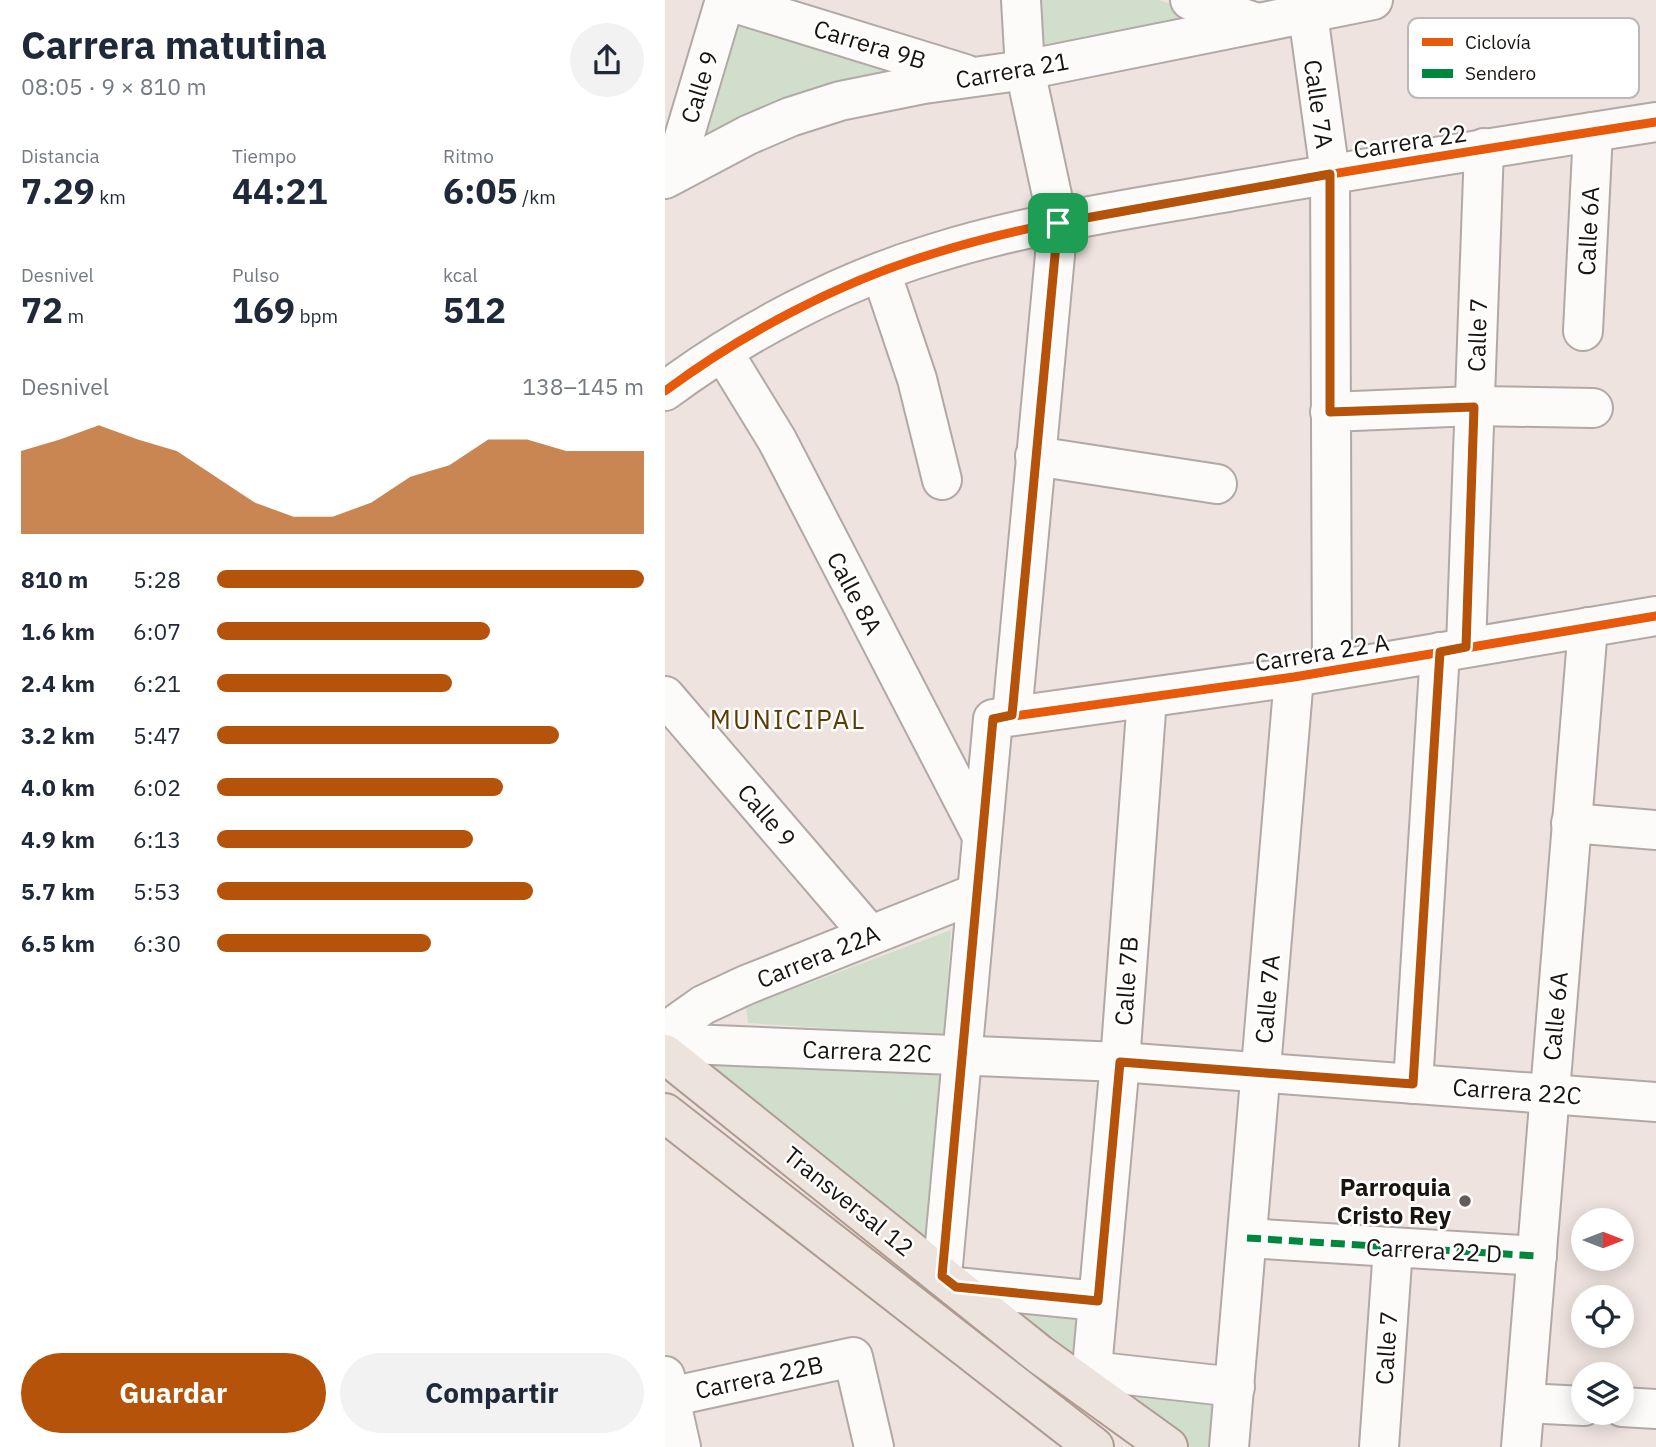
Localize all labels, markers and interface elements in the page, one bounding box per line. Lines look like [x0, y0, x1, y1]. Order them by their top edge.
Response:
street label: Carrera 9B [810, 12, 930, 76]
legend [1408, 18, 1639, 98]
text: Carrera matutina [21, 20, 327, 69]
button: share [570, 23, 644, 97]
text: Ciclovía [1465, 30, 1531, 54]
street label: Carrera 21 [953, 44, 1071, 96]
street label: Calle 9 [673, 47, 725, 127]
street label: Calle 7A [1297, 58, 1341, 150]
text: Sendero [1465, 61, 1536, 85]
text: 08:05 · 9 × 810 m [21, 71, 207, 101]
street label: Carrera 22 [1351, 116, 1469, 166]
text: Distancia [21, 144, 100, 168]
text: Tiempo [232, 144, 296, 168]
text: Ritmo [443, 144, 494, 168]
text: 7.29 [21, 168, 95, 214]
text: 44:21 [232, 168, 328, 214]
text: 6:05 [443, 168, 518, 214]
text: km [95, 185, 126, 209]
text: /km [518, 185, 556, 209]
street label: Calle 6A [1570, 186, 1606, 276]
pin [1028, 193, 1088, 253]
icon: arrive [1039, 204, 1077, 242]
text: Desnivel [21, 263, 94, 287]
text: Pulso [232, 263, 279, 287]
text: kcal [443, 263, 478, 287]
text: 72 [21, 287, 63, 333]
text: 169 [232, 287, 295, 333]
text: 512 [443, 287, 506, 333]
street label: Calle 7 [1460, 298, 1494, 372]
text: m [63, 304, 84, 328]
text: bpm [295, 304, 338, 328]
text: Desnivel [21, 371, 109, 401]
text: 138–145 m [522, 371, 644, 401]
street label: Calle 8A [820, 546, 890, 640]
text: 810 m [21, 564, 88, 594]
text: 5:28 [133, 564, 181, 594]
text: 1.6 km [21, 616, 95, 646]
text: 6:07 [133, 616, 181, 646]
street label: Carrera 22 A [1253, 626, 1391, 678]
text: 2.4 km [21, 668, 95, 698]
text: 6:21 [133, 668, 181, 698]
district label: MUNICIPAL [710, 702, 866, 736]
text: 3.2 km [21, 720, 95, 750]
text: 5:47 [133, 720, 181, 750]
text: 4.0 km [21, 772, 95, 802]
text: 6:02 [133, 772, 181, 802]
street label: Calle 9 [731, 777, 803, 853]
text: 4.9 km [21, 824, 95, 854]
text: 6:13 [133, 824, 181, 854]
text: 5.7 km [21, 876, 95, 906]
text: 5:53 [133, 876, 181, 906]
street label: Carrera 22A [752, 917, 884, 995]
text: 6.5 km [21, 928, 95, 958]
text: 6:30 [133, 928, 181, 958]
street label: Calle 7B [1107, 935, 1145, 1027]
street label: Calle 7A [1247, 953, 1287, 1045]
street label: Calle 6A [1535, 970, 1575, 1062]
street label: Carrera 22C [802, 1033, 932, 1069]
street label: Carrera 22C [1451, 1071, 1583, 1111]
street label: Transversal 12 [777, 1139, 921, 1263]
place label: Parroquia Cristo Rey [1337, 1171, 1451, 1231]
marker: Parroquia Cristo Rey [1457, 1193, 1473, 1209]
north arrow [1571, 1208, 1635, 1270]
map controls [1571, 1208, 1634, 1425]
street label: Carrera 22 D [1365, 1230, 1503, 1270]
button: locate [1571, 1285, 1634, 1348]
street label: Calle 7 [1367, 1310, 1405, 1386]
street label: Carrera 22B [692, 1348, 826, 1406]
button: Guardar [21, 1353, 326, 1433]
button: Compartir [340, 1353, 644, 1433]
button: layers [1571, 1362, 1634, 1425]

